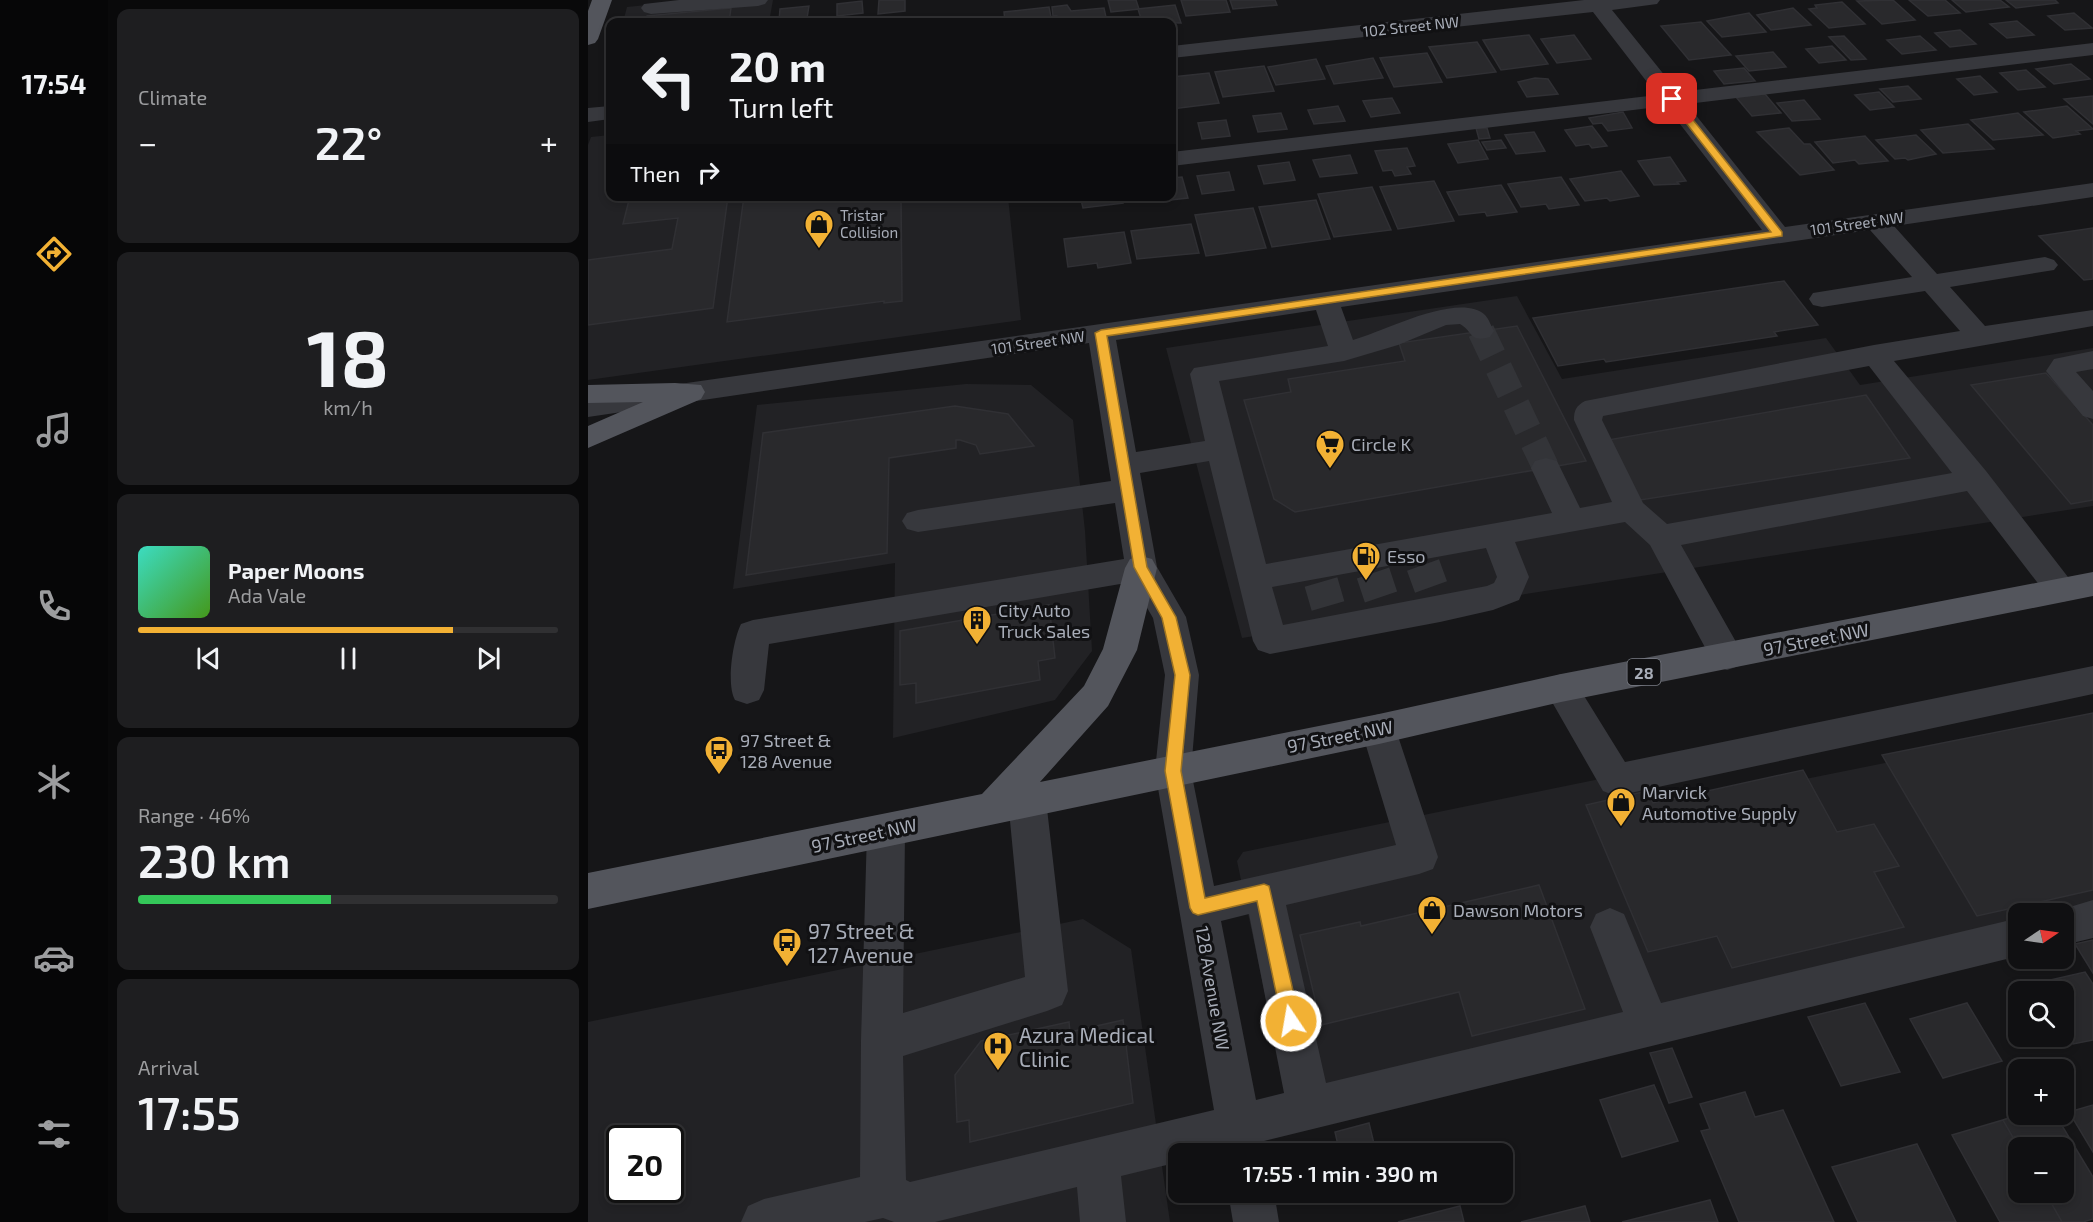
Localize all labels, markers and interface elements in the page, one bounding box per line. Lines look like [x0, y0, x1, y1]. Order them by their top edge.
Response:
street label: 102 Street NW [1362, 12, 1460, 40]
text: 20 m [729, 40, 826, 90]
icon: left [630, 42, 708, 120]
text: 17:54 [22, 67, 86, 99]
pin [1646, 73, 1697, 124]
icon: arrive [1655, 82, 1688, 115]
text: Climate [138, 85, 207, 109]
text: Turn left [729, 91, 833, 123]
text: 22° [315, 115, 382, 169]
text: − [138, 122, 157, 162]
text: + [540, 122, 558, 162]
icon: right [692, 156, 725, 189]
text: Then [630, 160, 680, 186]
place label: Tristar Collision [840, 206, 898, 241]
shop icon: Tristar Collision [803, 208, 835, 250]
street label: 101 Street NW [1809, 208, 1905, 238]
icon: directions [33, 233, 75, 275]
text: 18 [307, 309, 389, 403]
street label: 101 Street NW [990, 327, 1086, 357]
text: km/h [323, 395, 373, 419]
icon: music [33, 409, 75, 451]
supermarket icon: Circle K [1314, 428, 1346, 470]
place label: Circle K [1351, 433, 1412, 455]
fuel station icon: Esso [1350, 540, 1382, 582]
place label: Esso [1387, 545, 1426, 567]
text: Paper Moons [228, 557, 364, 583]
text: Ada Vale [228, 583, 306, 607]
icon: phone [33, 585, 75, 627]
place label: City Auto Truck Sales [998, 599, 1090, 642]
building icon: City Auto Truck Sales [961, 604, 993, 646]
street label: 97 Street NW [1761, 618, 1871, 660]
icon: previous [192, 642, 225, 675]
icon: pause [332, 642, 365, 675]
icon: next [472, 642, 505, 675]
road number: 28 [1628, 659, 1660, 685]
street label: 97 Street NW [1285, 715, 1395, 757]
place label: 97 Street & 128 Avenue [740, 729, 832, 772]
bus stop icon: 97 Street & 128 Avenue [703, 734, 735, 776]
icon: climate [33, 761, 75, 803]
place label: Marvick Automotive Supply [1642, 781, 1797, 824]
shop icon: Marvick Automotive Supply [1605, 786, 1637, 828]
text: Range · 46% [138, 803, 250, 827]
street label: 97 Street NW [809, 813, 919, 857]
text: 230 km [138, 833, 291, 887]
shop icon: Dawson Motors [1416, 894, 1448, 936]
place label: Dawson Motors [1453, 899, 1583, 921]
north arrow [2008, 903, 2074, 969]
map controls [2008, 903, 2074, 1203]
place label: 97 Street & 127 Avenue [808, 918, 915, 967]
street label: 128 Avenue NW [1191, 924, 1235, 1052]
bus stop icon: 97 Street & 127 Avenue [771, 926, 803, 968]
icon: car [33, 937, 75, 979]
button: search [2008, 981, 2074, 1047]
position arrow [1259, 989, 1323, 1053]
place label: Azura Medical Clinic [1019, 1022, 1155, 1071]
hospital icon: Azura Medical Clinic [982, 1030, 1014, 1072]
text: Arrival [138, 1055, 199, 1079]
button: + [2008, 1059, 2074, 1125]
text: 17:55 [138, 1085, 240, 1139]
icon: filters [33, 1113, 75, 1155]
speed limit sign: 20 [606, 1125, 684, 1203]
button: − [2008, 1137, 2074, 1203]
text: 17:55 · 1 min · 390 m [1243, 1160, 1438, 1186]

